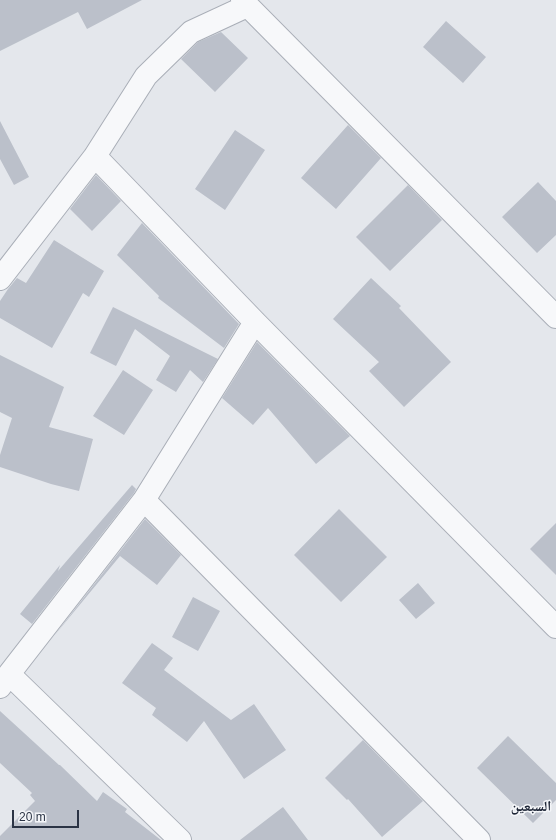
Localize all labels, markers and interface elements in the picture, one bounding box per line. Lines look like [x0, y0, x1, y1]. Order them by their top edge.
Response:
district label: السبعين [511, 799, 551, 815]
scale bar [14, 802, 81, 828]
text: 20 m [19, 810, 46, 824]

